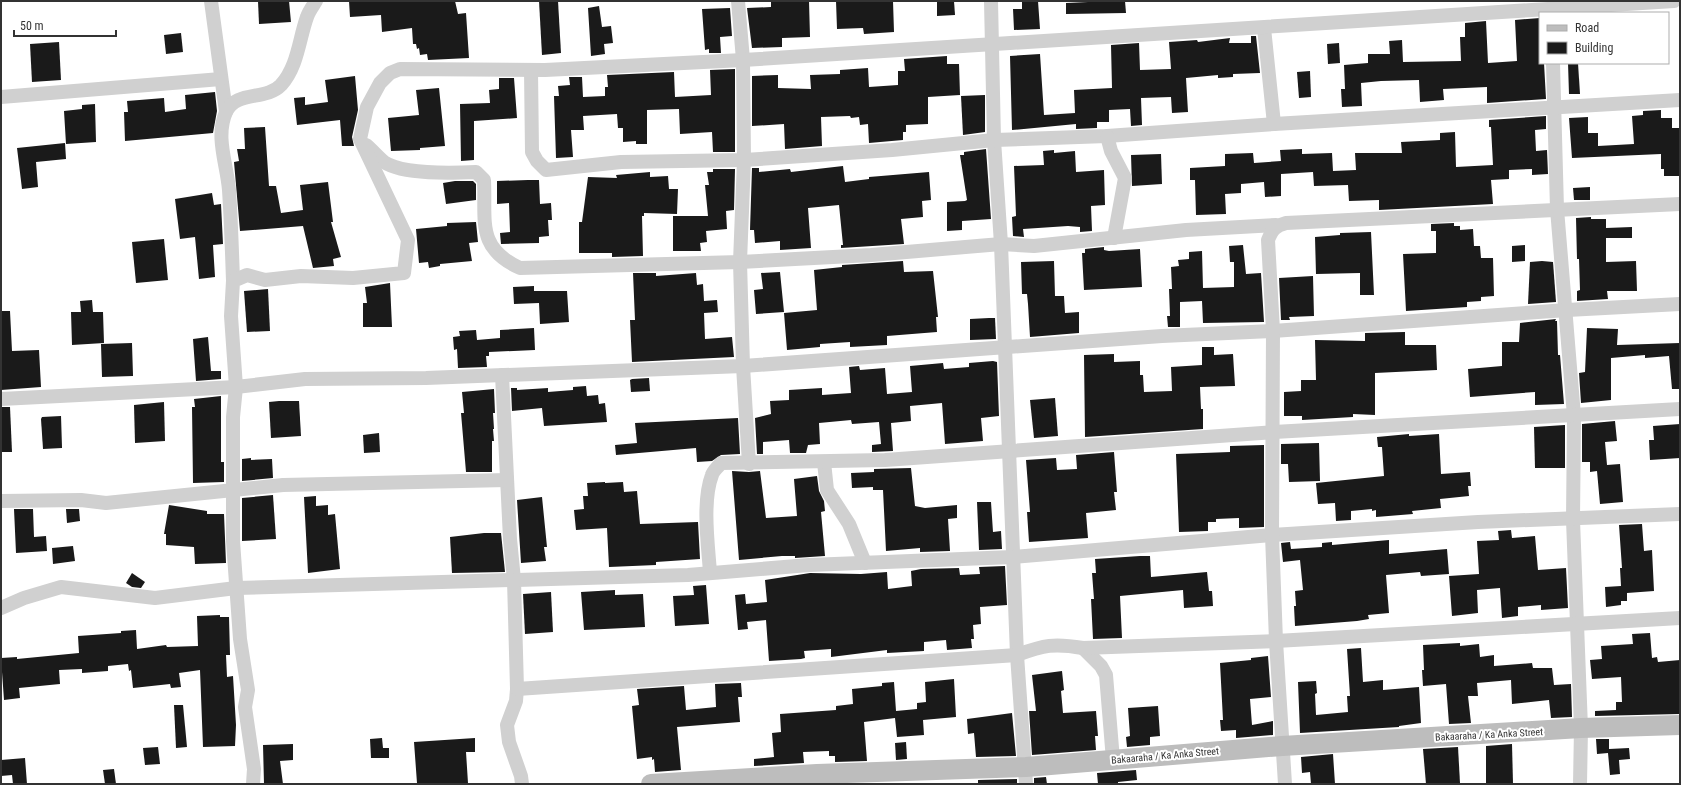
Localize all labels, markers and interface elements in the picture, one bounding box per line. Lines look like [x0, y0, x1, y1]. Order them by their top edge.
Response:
scale bar [14, 12, 116, 38]
legend [1539, 12, 1669, 64]
text: 50 m [20, 19, 44, 33]
text: Road [1575, 21, 1599, 35]
text: Building [1575, 41, 1613, 55]
street label: Bakaaraha / Ka Anka Street [1435, 726, 1543, 743]
street label: Bakaaraha / Ka Anka Street [1111, 745, 1219, 766]

